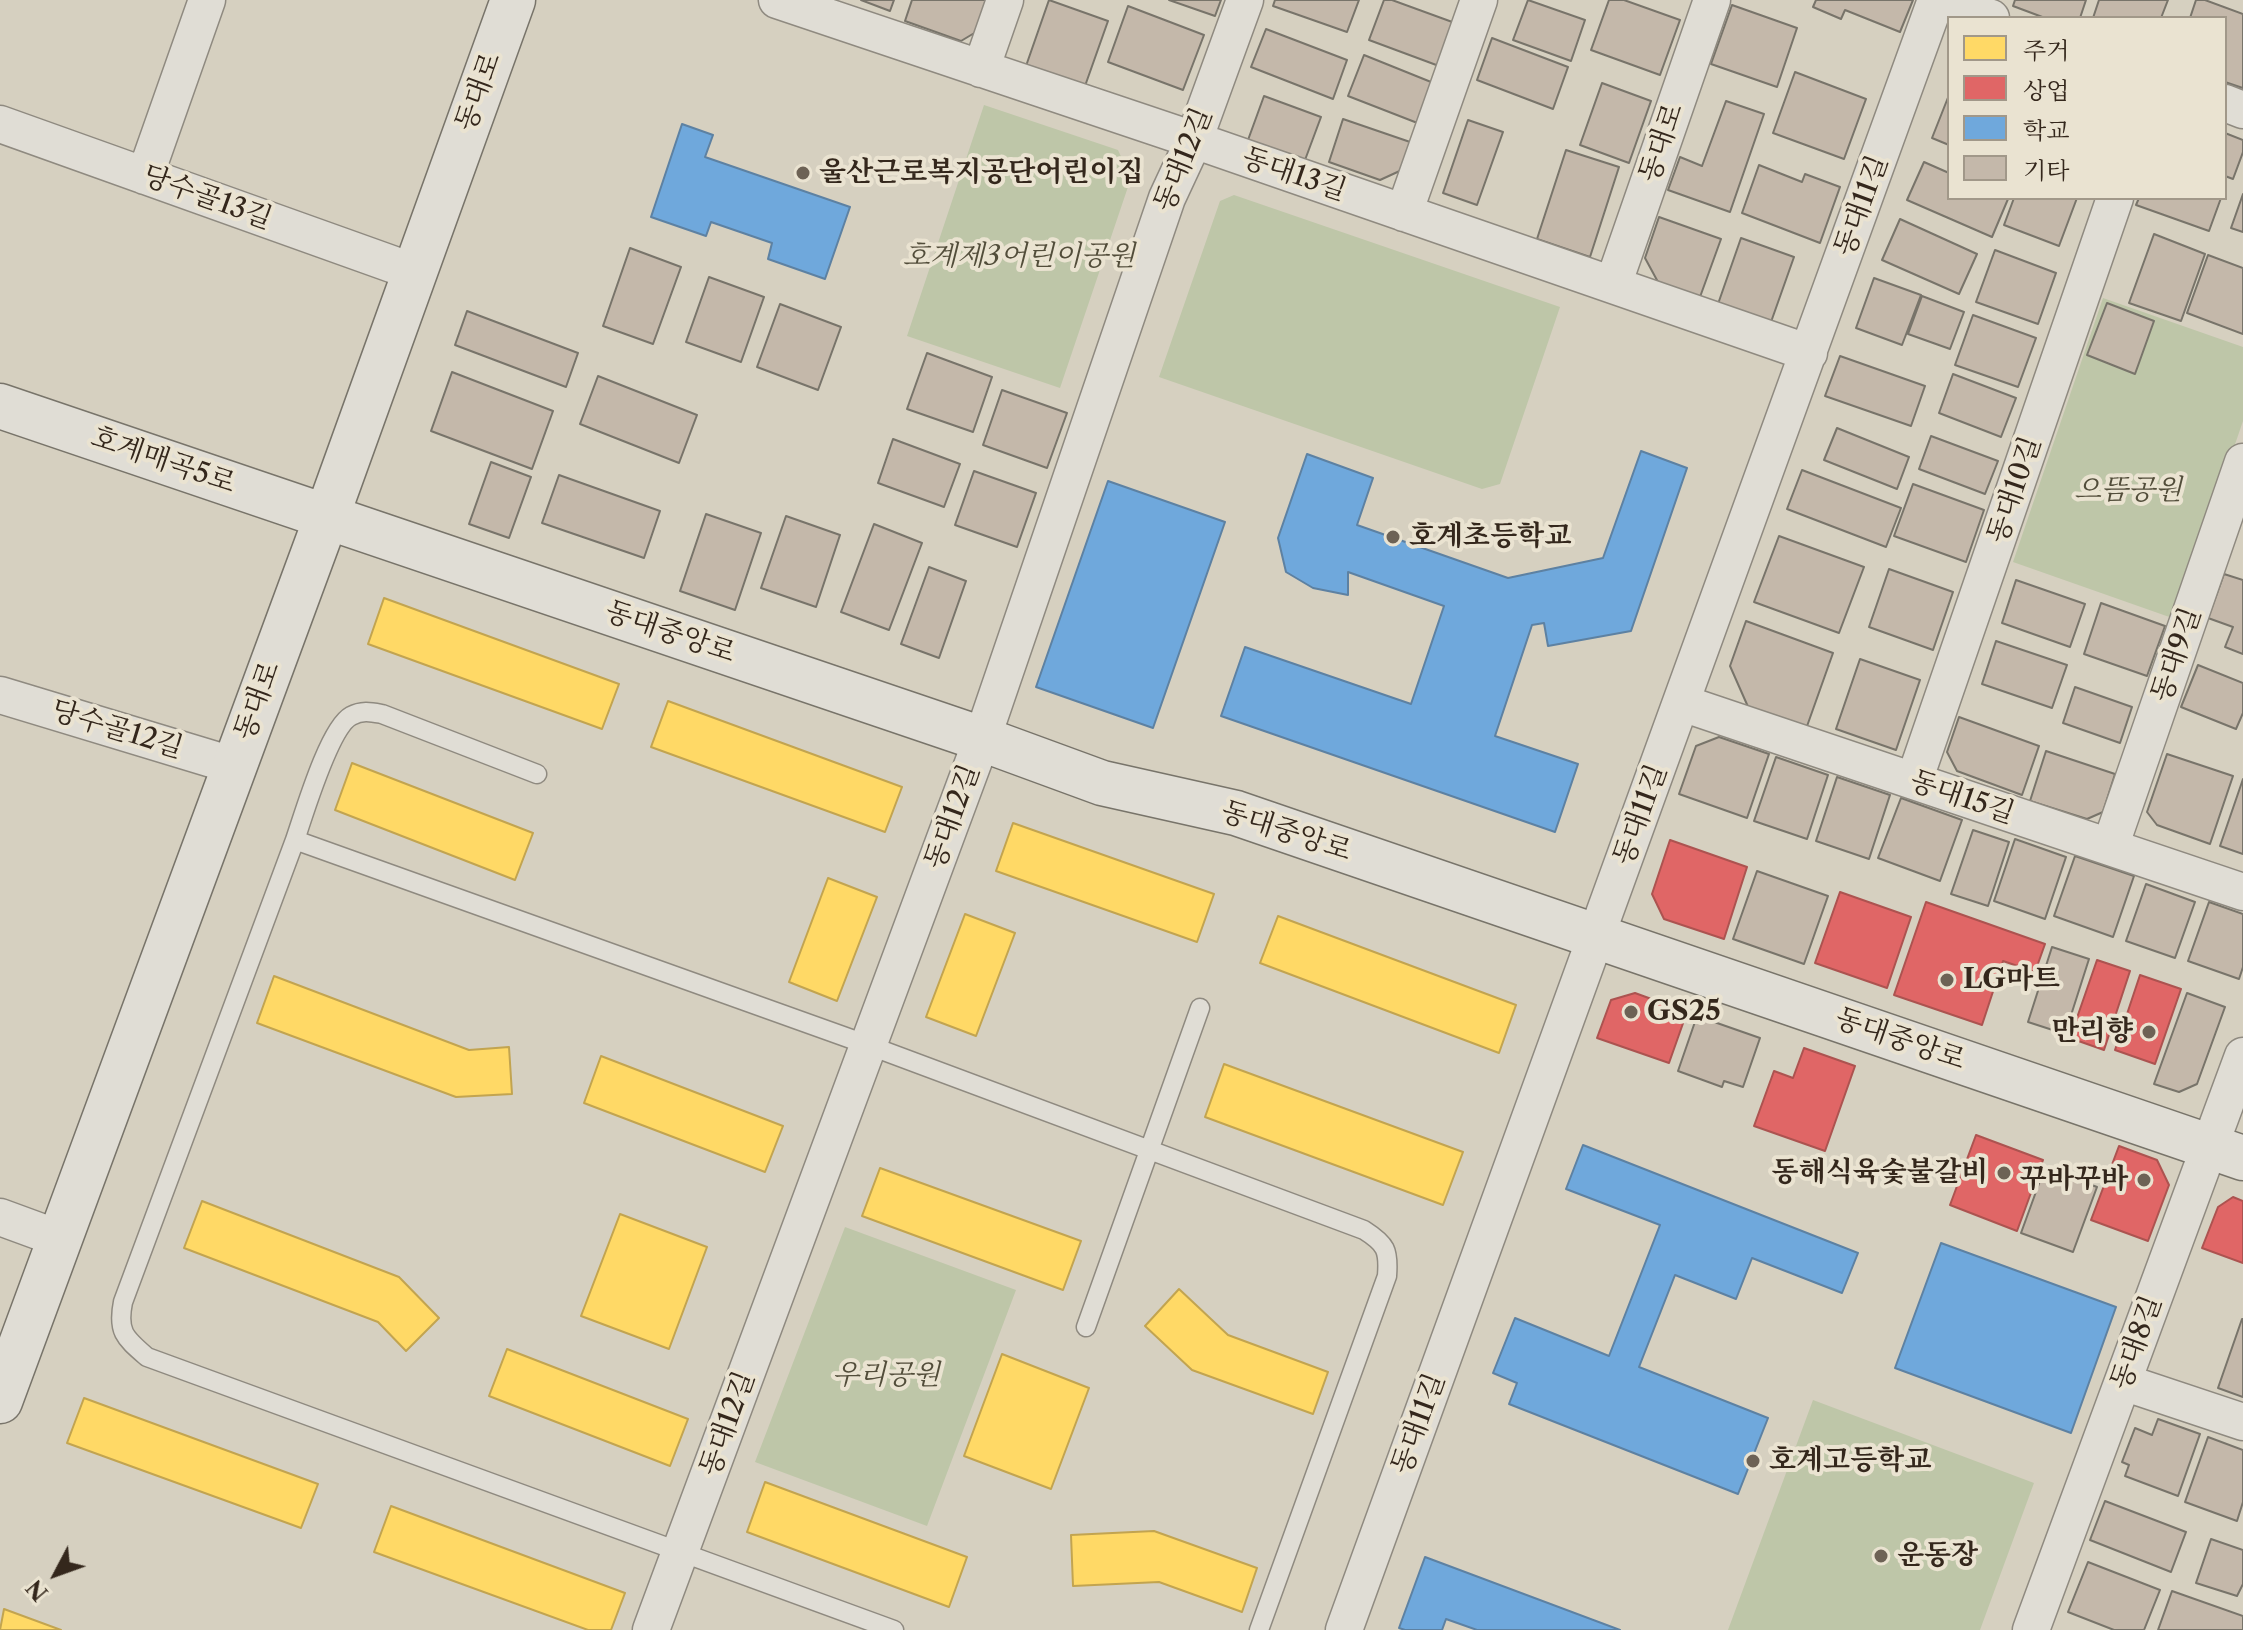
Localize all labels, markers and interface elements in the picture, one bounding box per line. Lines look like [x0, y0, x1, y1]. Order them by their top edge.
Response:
legend [1947, 16, 2227, 200]
text: 주거 [2023, 36, 2069, 65]
street label: 동대로 [449, 48, 509, 136]
text: 상업 [2023, 76, 2069, 105]
street label: 동대로 [1633, 99, 1691, 187]
street label: 동대12길 [1148, 103, 1220, 217]
text: 학교 [2023, 116, 2069, 145]
street label: 동대13길 [1237, 141, 1351, 209]
street label: 동대11길 [1828, 151, 1896, 261]
place label: 울산근로복지공단어린이집 [819, 156, 1144, 190]
text: 기타 [2023, 156, 2069, 185]
street label: 당수골13길 [138, 159, 276, 237]
marker: 울산근로복지공단어린이집 [794, 164, 812, 182]
park label: 호계제3어린이공원 [903, 240, 1135, 274]
street label: 호계매곡5로 [86, 421, 240, 501]
street label: 동대10길 [1981, 432, 2049, 548]
park label: 으뜸공원 [2074, 474, 2182, 508]
place label: 호계초등학교 [1409, 520, 1571, 554]
marker: 호계초등학교 [1384, 528, 1402, 546]
street label: 동대중앙로 [601, 595, 739, 671]
street label: 동대9길 [2145, 603, 2209, 707]
street label: 동대로 [228, 657, 288, 745]
street label: 당수골12길 [47, 694, 187, 766]
street label: 동대12길 [919, 760, 987, 874]
street label: 동대11길 [1607, 760, 1675, 870]
street label: 동대15길 [1905, 765, 2019, 831]
street label: 동대중앙로 [1216, 795, 1356, 869]
place label: LG마트 [1963, 963, 2060, 997]
marker: LG마트 [1938, 971, 1956, 989]
place label: GS25 [1647, 995, 1721, 1029]
street label: 동대중앙로 [1831, 1002, 1969, 1078]
marker: GS25 [1622, 1003, 1640, 1021]
place label: 만리향 [2052, 1015, 2133, 1049]
marker: 만리향 [2140, 1023, 2158, 1041]
place label: 동해식육숯불갈비 [1772, 1156, 1988, 1190]
place label: 꾸바꾸바 [2020, 1163, 2128, 1197]
marker: 동해식육숯불갈비 [1995, 1164, 2013, 1182]
marker: 꾸바꾸바 [2135, 1171, 2153, 1189]
street label: 동대8길 [2104, 1291, 2170, 1395]
park label: 우리공원 [832, 1359, 940, 1393]
street label: 동대12길 [694, 1367, 762, 1481]
street label: 동대11길 [1385, 1369, 1453, 1479]
place label: 호계고등학교 [1769, 1444, 1931, 1478]
marker: 호계고등학교 [1744, 1452, 1762, 1470]
north arrow [16, 1534, 96, 1614]
place label: 운동장 [1897, 1539, 1978, 1573]
marker: 운동장 [1872, 1547, 1890, 1565]
text: N [21, 1574, 54, 1606]

